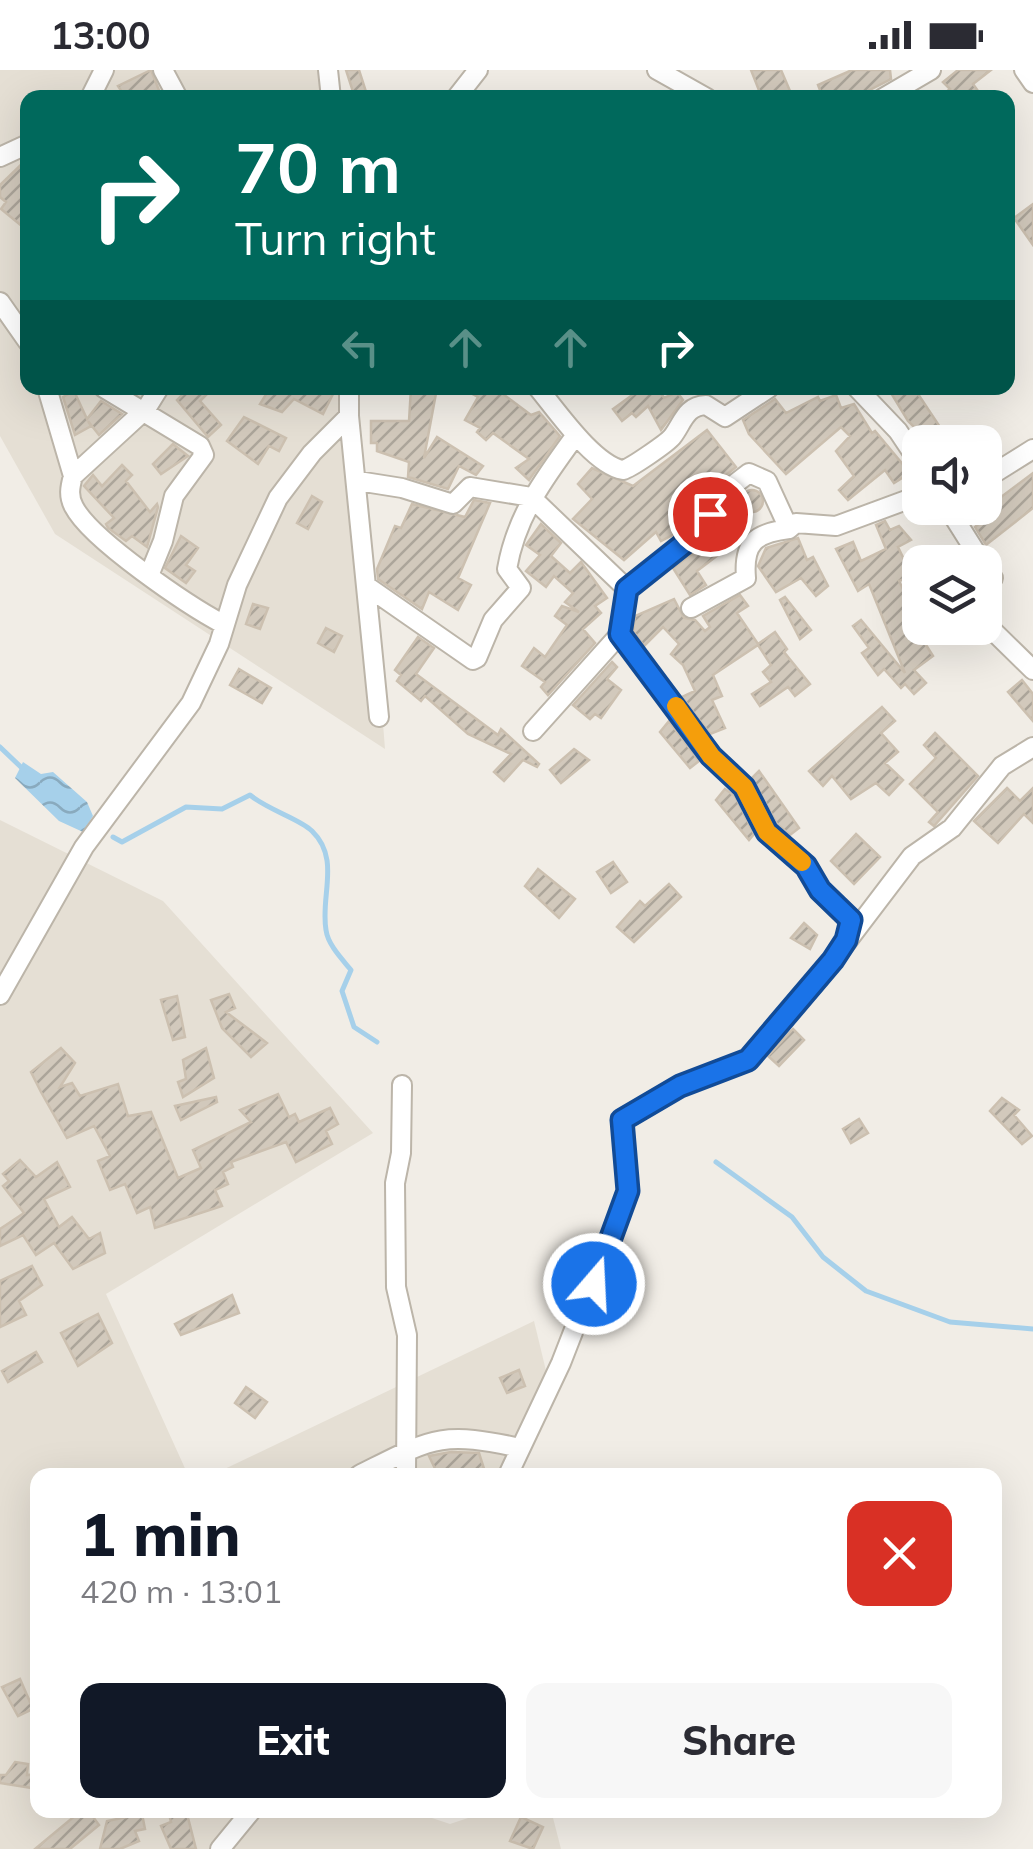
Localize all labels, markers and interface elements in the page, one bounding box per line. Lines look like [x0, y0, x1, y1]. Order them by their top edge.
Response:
text: 13:00 [50, 11, 151, 59]
text: 70 m [235, 123, 401, 211]
icon: right [70, 130, 200, 260]
text: Turn right [235, 210, 436, 266]
icon: left [333, 320, 388, 375]
icon: ahead [438, 320, 493, 375]
icon: ahead [543, 320, 598, 375]
icon: right [648, 320, 703, 375]
map controls [902, 425, 1002, 645]
button: sound [902, 425, 1002, 525]
pin [668, 472, 753, 557]
icon: arrive [683, 487, 738, 542]
button: layers [902, 545, 1002, 645]
position arrow [542, 1232, 646, 1336]
text: 1 min [80, 1496, 241, 1571]
button: close [847, 1501, 952, 1606]
text: 420 m · 13:01 [80, 1571, 282, 1611]
button: Exit [80, 1683, 506, 1798]
button: Share [526, 1683, 952, 1798]

